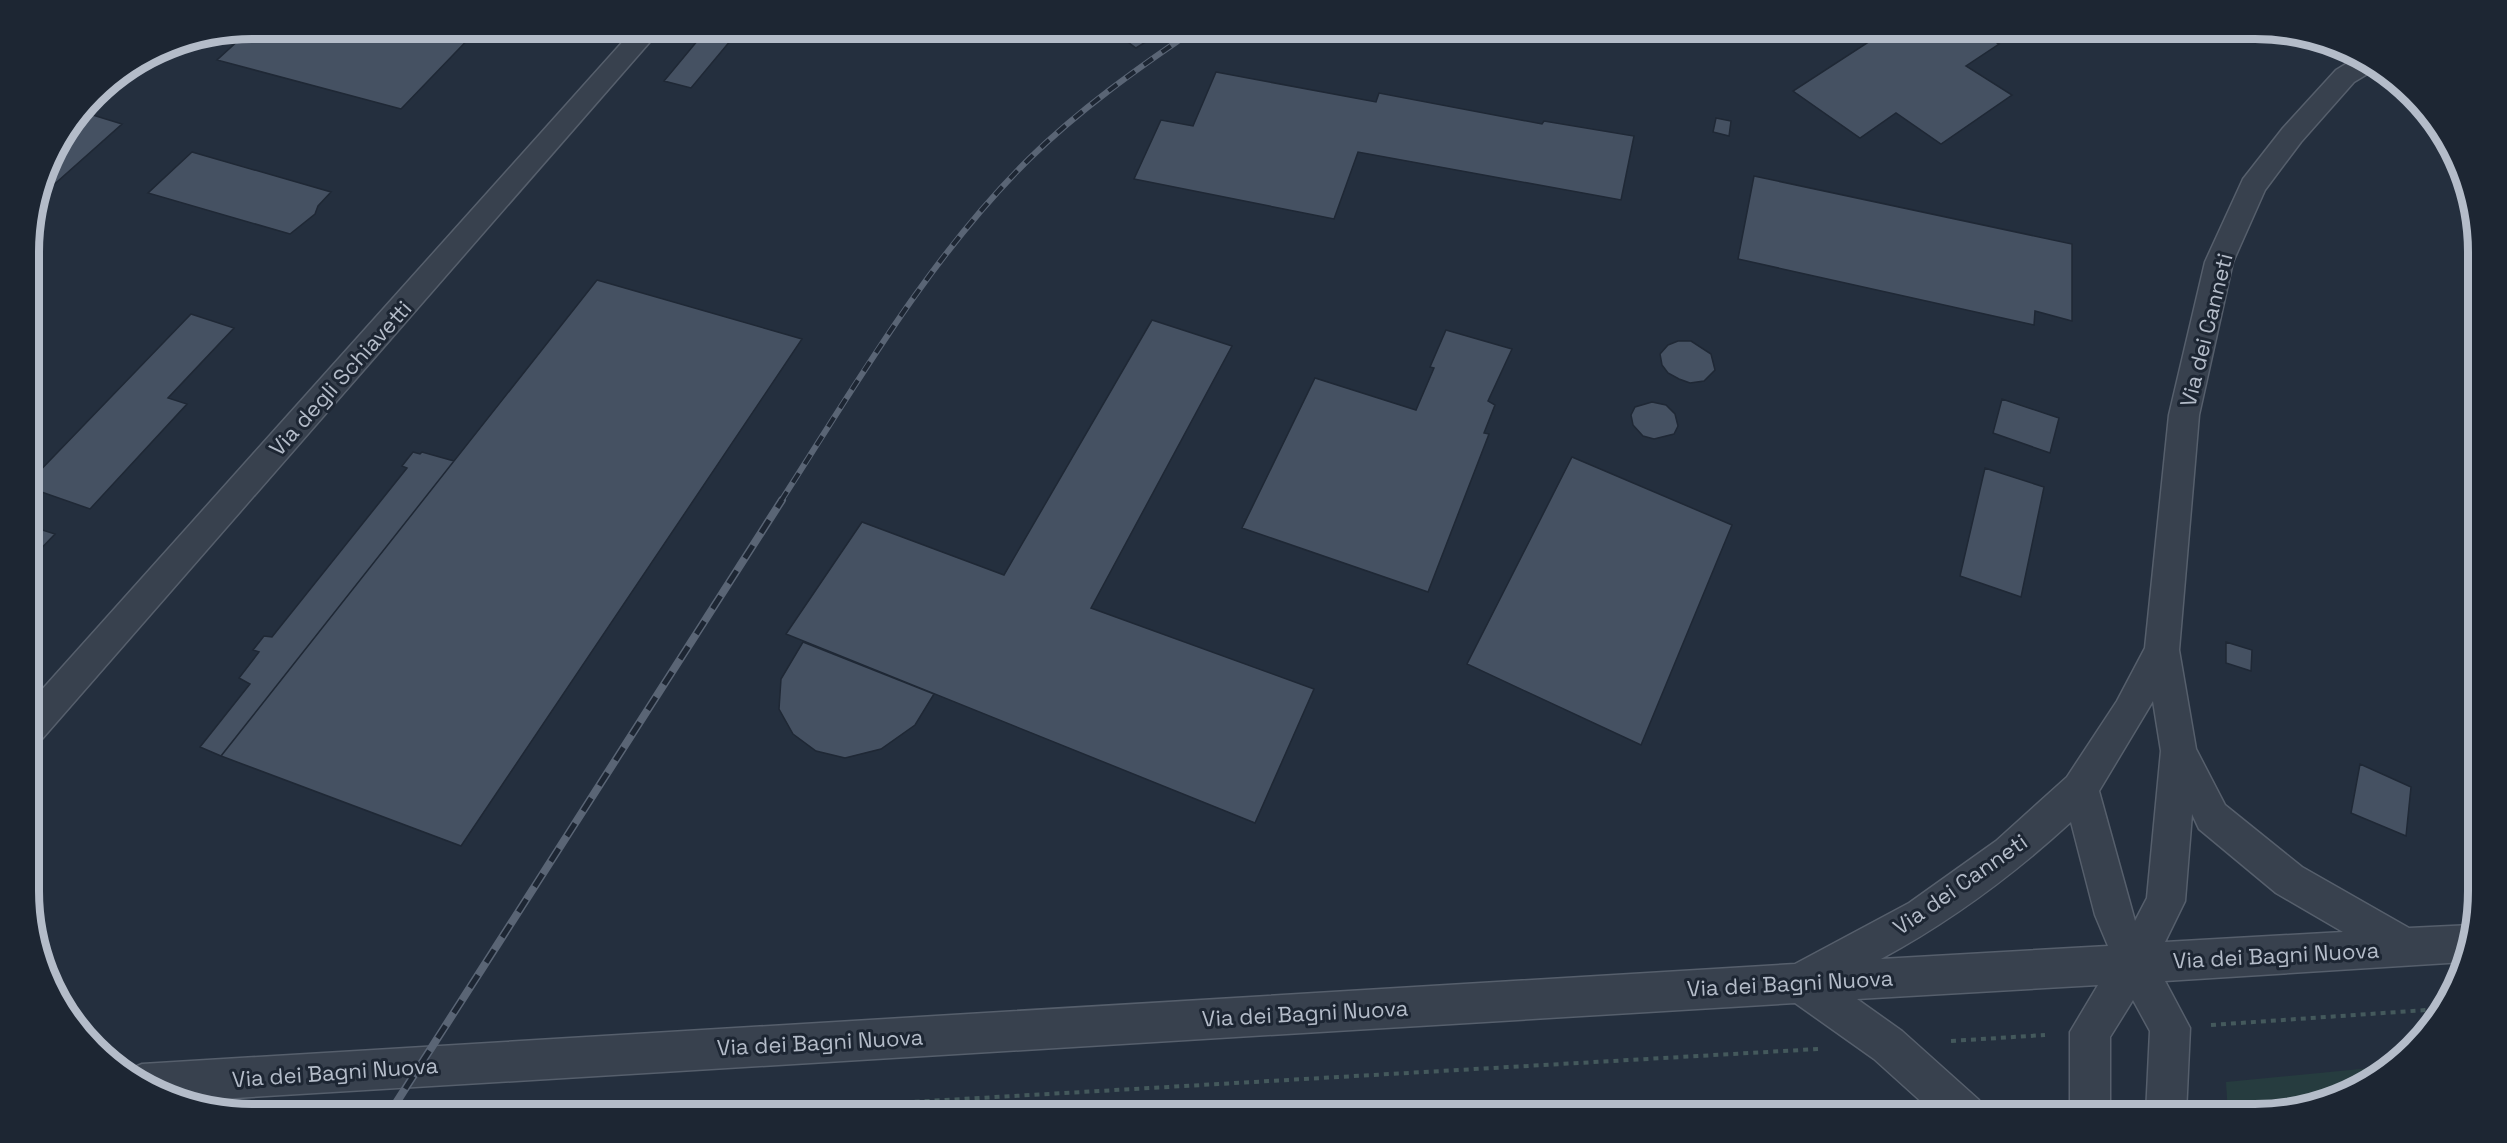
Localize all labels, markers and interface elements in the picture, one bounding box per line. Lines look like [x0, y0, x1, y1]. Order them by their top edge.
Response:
street label: Via dei Canneti [2173, 250, 2239, 410]
street label: Via degli Schiavetti [263, 294, 417, 462]
street label: Via dei Canneti [1888, 827, 2032, 941]
street label: Via dei Bagni Nuova [2172, 936, 2380, 974]
street label: Via dei Bagni Nuova [1686, 964, 1894, 1002]
street label: Via dei Bagni Nuova [1201, 994, 1409, 1032]
street label: Via dei Bagni Nuova [716, 1023, 924, 1061]
street label: Via dei Bagni Nuova [231, 1051, 439, 1093]

